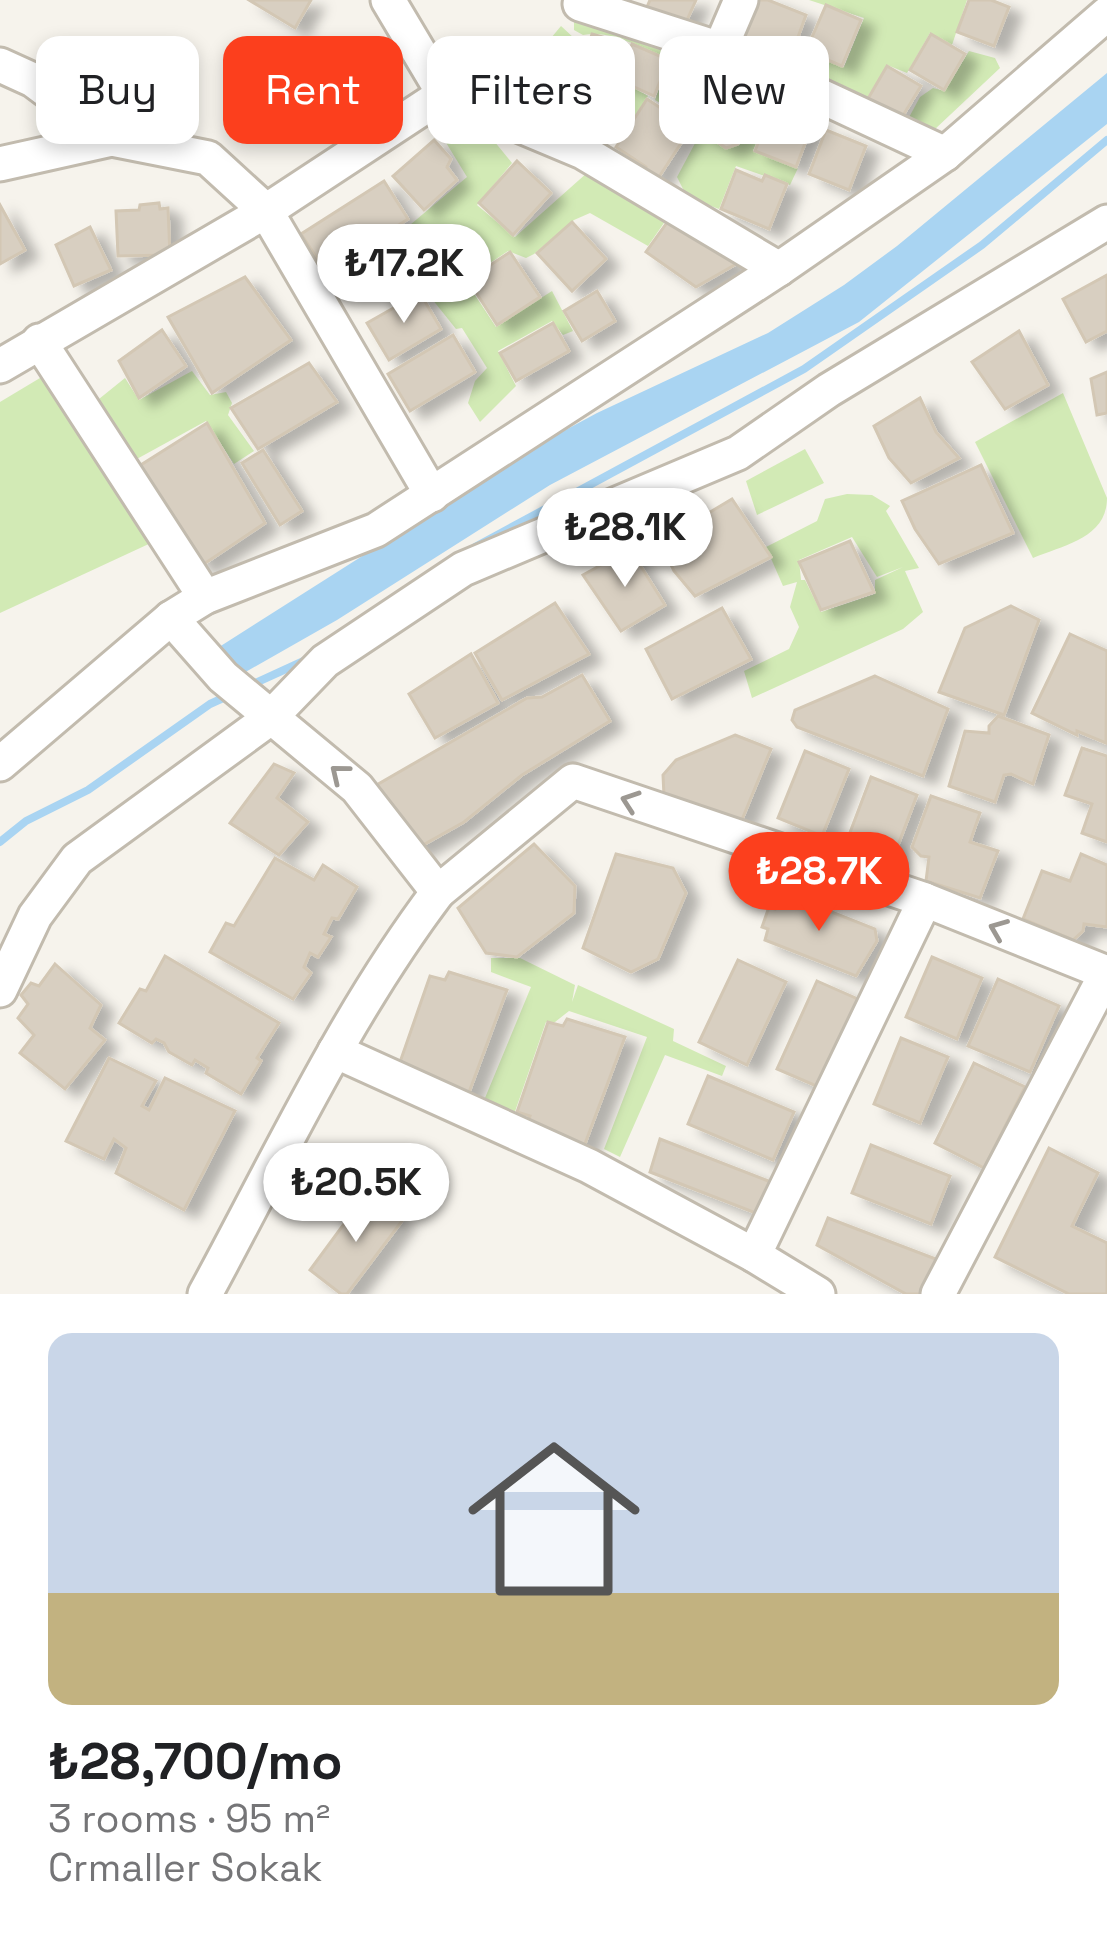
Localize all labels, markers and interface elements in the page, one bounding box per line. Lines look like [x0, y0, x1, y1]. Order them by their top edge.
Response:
chip: Buy [36, 36, 199, 144]
chip: Rent [223, 36, 403, 144]
chip: Filters [427, 36, 635, 144]
chip: New [659, 36, 829, 144]
pin: ₺17.2K [306, 224, 502, 326]
text: ₺17.2K [344, 238, 464, 287]
pin: ₺28.1K [527, 488, 723, 590]
text: ₺28.1K [564, 502, 686, 551]
one-way arrow [330, 766, 352, 787]
one-way arrow [620, 790, 641, 815]
pin: ₺28.7K [721, 832, 917, 934]
text: ₺28.7K [756, 846, 882, 895]
one-way arrow [989, 919, 1010, 944]
pin: ₺20.5K [258, 1143, 454, 1245]
text: ₺20.5K [290, 1157, 422, 1206]
icon: home [446, 1411, 662, 1627]
text: ₺28,700/mo [48, 1729, 342, 1794]
text: 3 rooms · 95 m² [48, 1794, 330, 1843]
text: Crmaller Sokak [48, 1843, 323, 1892]

